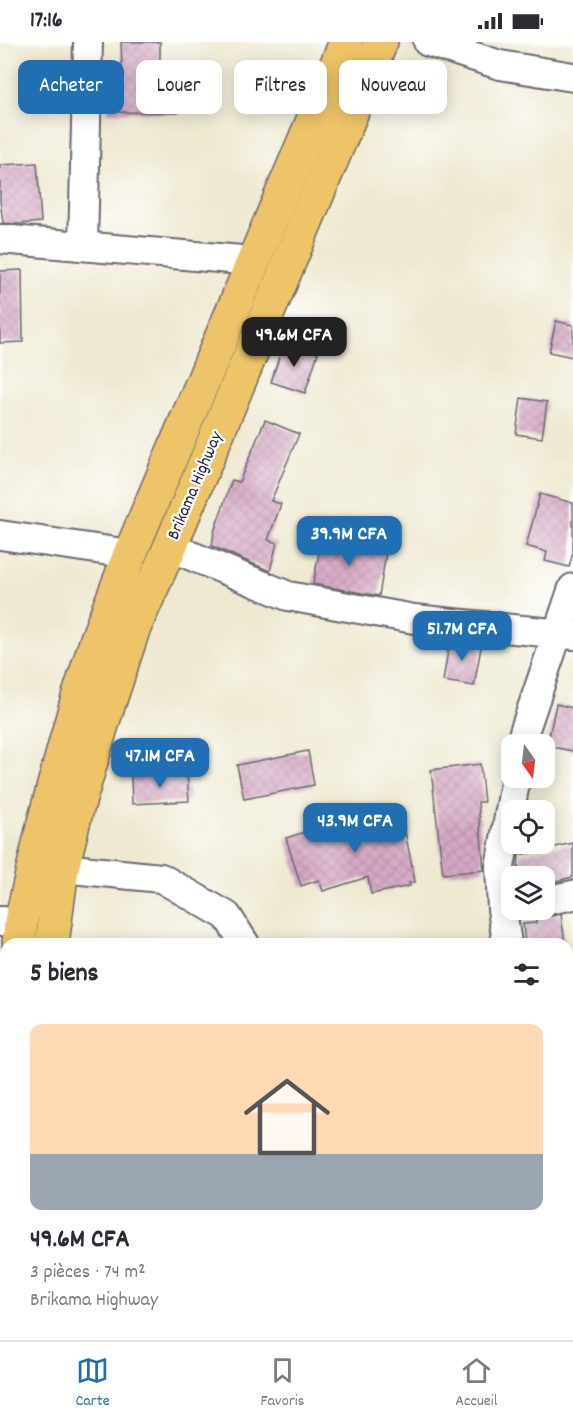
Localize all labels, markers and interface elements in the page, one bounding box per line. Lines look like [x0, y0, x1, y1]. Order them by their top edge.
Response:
text: 17:16 [30, 6, 63, 37]
chip: Acheter [18, 60, 124, 114]
chip: Louer [136, 60, 222, 114]
chip: Filtres [234, 60, 327, 114]
chip: Nouveau [339, 60, 447, 114]
pin: 49.6M CFA [225, 317, 363, 368]
text: 49.6M CFA [256, 322, 332, 350]
street label: Brikama Highway [162, 427, 230, 544]
pin: 39.9M CFA [280, 516, 418, 567]
text: 39.9M CFA [311, 521, 387, 549]
pin: 51.7M CFA [393, 611, 531, 662]
text: 51.7M CFA [427, 616, 497, 644]
north arrow [501, 734, 555, 788]
map controls [501, 734, 555, 920]
pin: 47.1M CFA [91, 738, 229, 789]
text: 47.1M CFA [125, 743, 195, 771]
button: locate [501, 800, 555, 854]
pin: 43.9M CFA [286, 803, 424, 854]
text: 43.9M CFA [317, 808, 393, 836]
button: layers [501, 866, 555, 920]
text: 5 biens [30, 956, 98, 993]
icon: filters [510, 958, 543, 991]
icon: home [233, 1063, 341, 1171]
text: 49.6M CFA [30, 1222, 130, 1259]
text: 3 pièces · 74 m² [30, 1259, 146, 1287]
text: Brikama Highway [30, 1287, 158, 1315]
tab: Carte [75, 1354, 110, 1413]
tab: Favoris [260, 1354, 305, 1413]
tab: Accueil [455, 1354, 498, 1413]

